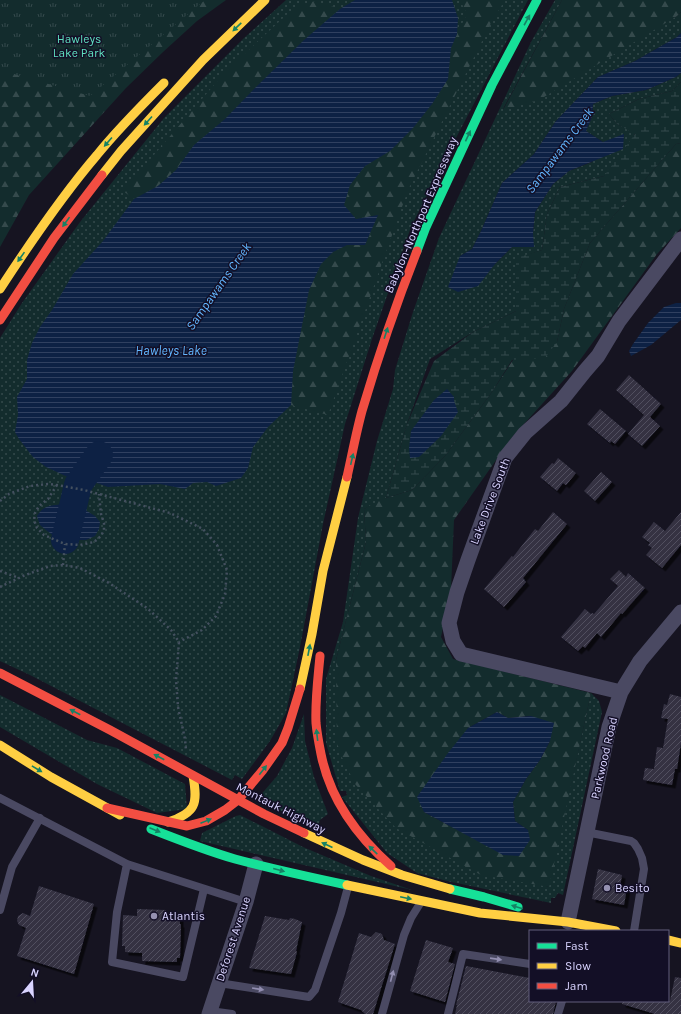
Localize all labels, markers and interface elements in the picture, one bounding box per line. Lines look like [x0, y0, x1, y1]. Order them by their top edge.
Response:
one-way arrow [523, 14, 530, 26]
one-way arrow [233, 22, 242, 31]
park label: Hawleys Lake Park [53, 32, 105, 60]
water label: Sampawams Creek [522, 104, 597, 196]
one-way arrow [143, 116, 153, 126]
one-way arrow [465, 130, 471, 141]
street label: Babylon-Northport Expressway [382, 135, 460, 295]
one-way arrow [103, 137, 112, 147]
one-way arrow [62, 217, 70, 227]
water label: Sampawams Creek [183, 239, 254, 333]
one-way arrow [17, 252, 25, 262]
one-way arrow [383, 327, 389, 339]
water label: Hawleys Lake [135, 343, 207, 358]
one-way arrow [349, 452, 355, 465]
street label: Lake Drive South [467, 456, 513, 546]
one-way arrow [306, 644, 312, 656]
one-way arrow [70, 709, 81, 715]
street label: Parkwood Road [588, 716, 620, 800]
one-way arrow [314, 729, 320, 741]
one-way arrow [153, 753, 165, 760]
one-way arrow [259, 764, 267, 775]
one-way arrow [31, 765, 43, 772]
street label: Montauk Highway [234, 779, 328, 837]
one-way arrow [200, 817, 212, 823]
one-way arrow [150, 828, 162, 834]
one-way arrow [321, 842, 333, 848]
one-way arrow [368, 845, 378, 855]
one-way arrow [272, 868, 285, 874]
place label: Besito [615, 881, 650, 895]
marker: Besito [602, 883, 612, 893]
street label: Deforest Avenue [213, 895, 253, 983]
one-way arrow [400, 895, 412, 901]
one-way arrow [510, 904, 522, 910]
place label: Atlantis [162, 909, 205, 923]
marker: Atlantis [149, 911, 159, 921]
legend [529, 930, 669, 1002]
text: Fast [565, 939, 589, 953]
one-way arrow [490, 956, 502, 962]
text: Slow [565, 959, 591, 973]
north arrow [12, 962, 52, 1002]
text: N [29, 966, 41, 980]
one-way arrow [389, 970, 395, 982]
text: Jam [565, 979, 588, 993]
one-way arrow [252, 986, 264, 992]

